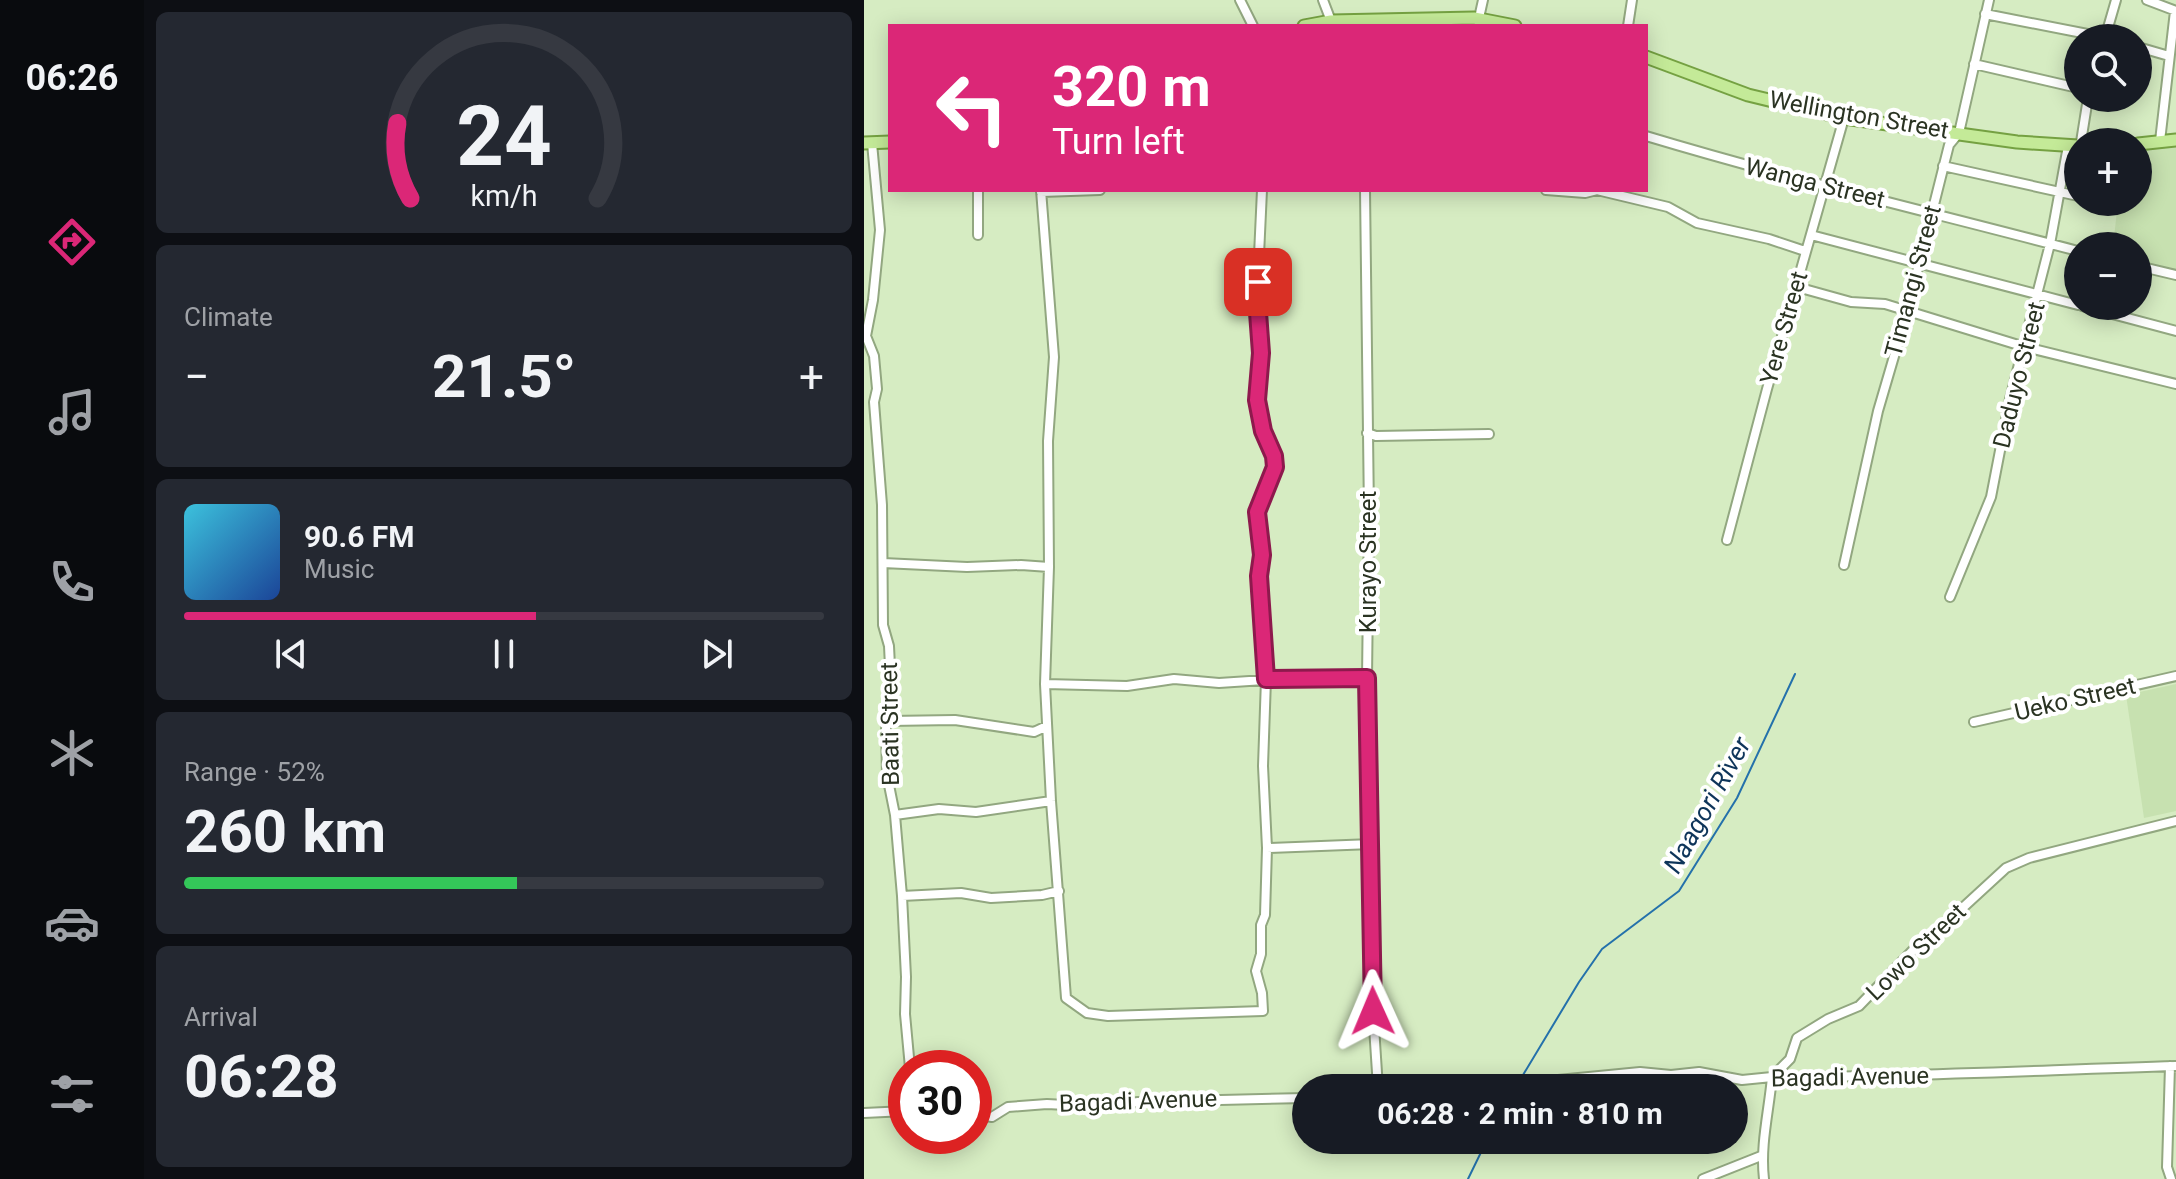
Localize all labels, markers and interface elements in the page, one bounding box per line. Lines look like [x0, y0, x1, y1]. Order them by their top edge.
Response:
map controls [2064, 24, 2152, 320]
button: search [2064, 24, 2152, 112]
text: 320 m [1052, 54, 1211, 120]
icon: left [920, 56, 1024, 160]
text: 06:26 [26, 57, 118, 99]
street label: Wellington Street [1767, 85, 1951, 145]
text: 24 [456, 87, 552, 184]
text: Turn left [1052, 121, 1185, 163]
button: + [2064, 128, 2152, 216]
street label: Wanga Street [1742, 152, 1888, 214]
text: km/h [470, 179, 538, 213]
street label: Timangi Street [1879, 202, 1947, 360]
icon: directions [44, 214, 100, 270]
button: − [2064, 232, 2152, 320]
pin [1224, 248, 1292, 316]
icon: arrive [1236, 260, 1280, 304]
street label: Yere Street [1755, 268, 1814, 388]
street label: Daduyo Street [1987, 299, 2051, 451]
text: Climate [184, 302, 273, 332]
text: 21.5° [432, 341, 576, 412]
text: − [184, 351, 209, 403]
text: + [799, 351, 824, 403]
icon: music [44, 384, 100, 440]
street label: Kurayo Street [1354, 491, 1382, 633]
text: 90.6 FM [304, 519, 415, 554]
icon: phone [44, 554, 100, 610]
text: Music [304, 554, 374, 584]
icon: previous [269, 632, 313, 676]
icon: pause [482, 632, 526, 676]
icon: next [695, 632, 739, 676]
street label: Baati Street [875, 662, 905, 786]
street label: Ueko Street [2012, 671, 2138, 727]
icon: climate [44, 725, 100, 781]
water label: Naagori River [1657, 731, 1757, 878]
text: Range · 52% [184, 757, 325, 787]
text: 260 km [184, 796, 386, 867]
icon: car [44, 895, 100, 951]
street label: Lowo Street [1860, 898, 1972, 1006]
position arrow [1331, 969, 1415, 1053]
text: Arrival [184, 1002, 258, 1032]
text: 06:28 [184, 1041, 339, 1112]
speed limit sign: 30 [888, 1050, 992, 1154]
street label: Bagadi Avenue [1771, 1062, 1929, 1092]
icon: filters [44, 1066, 100, 1122]
street label: Bagadi Avenue [1058, 1084, 1218, 1118]
text: 06:28 · 2 min · 810 m [1377, 1096, 1663, 1131]

